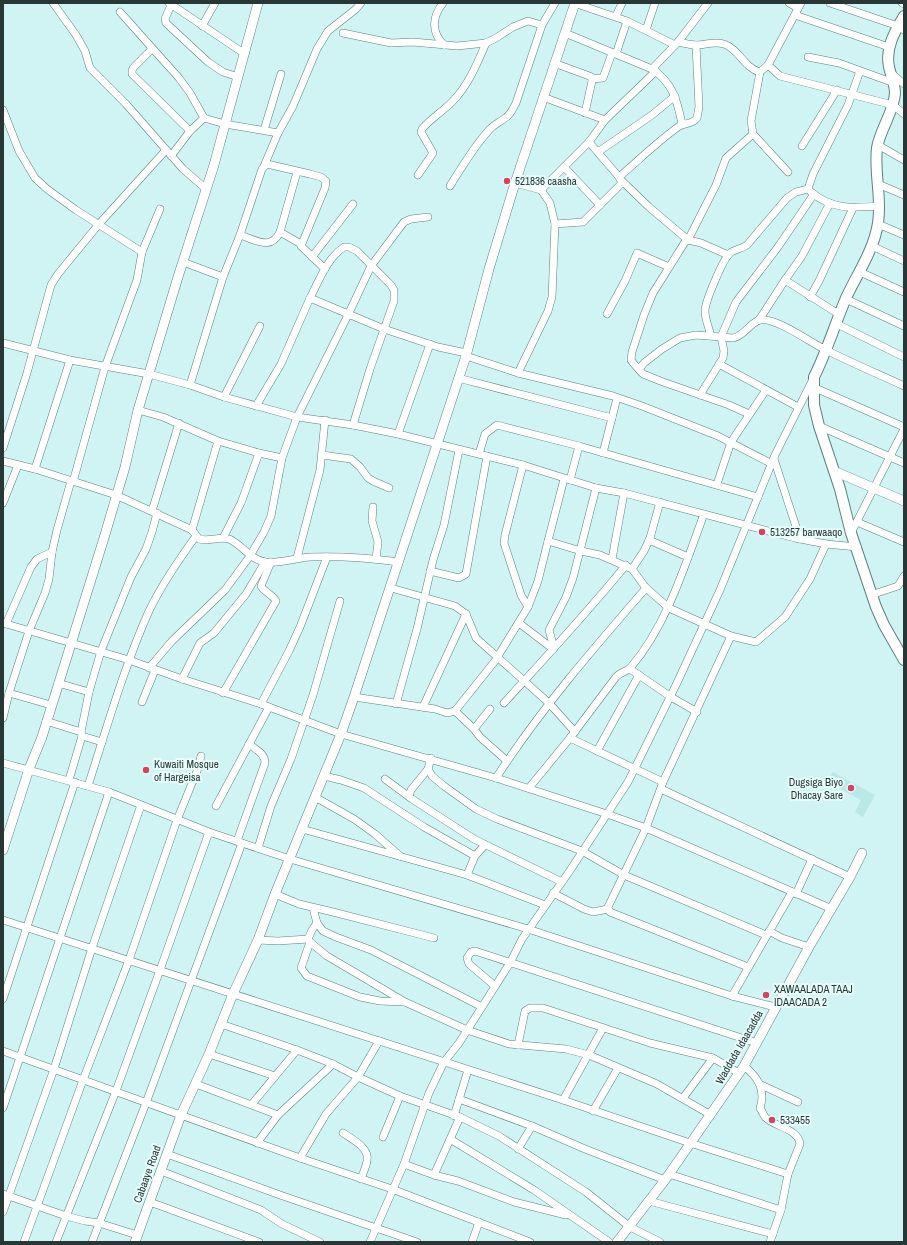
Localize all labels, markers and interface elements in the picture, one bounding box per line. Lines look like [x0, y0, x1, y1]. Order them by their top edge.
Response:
place label: 521836 caasha [515, 174, 577, 188]
marker: 521836 caasha [502, 176, 512, 186]
place label: 513257 barwaaqo [770, 525, 842, 539]
marker: 513257 barwaaqo [757, 527, 767, 537]
place label: Kuwaiti Mosque of Hargeisa [154, 757, 219, 784]
marker: Kuwaiti Mosque of Hargeisa [141, 765, 151, 775]
place label: Dugsiga Biyo Dhacay Sare [789, 775, 843, 802]
marker: Dugsiga Biyo Dhacay Sare [846, 783, 856, 793]
place label: XAWAALADA TAAJ IDAACADA 2 [774, 982, 853, 1009]
marker: XAWAALADA TAAJ IDAACADA 2 [761, 990, 771, 1000]
street label: Waddada Idaacadda [712, 1008, 766, 1086]
place label: 533455 [780, 1113, 810, 1127]
marker: 533455 [767, 1115, 777, 1125]
street label: Cabaaye Road [130, 1143, 164, 1205]

